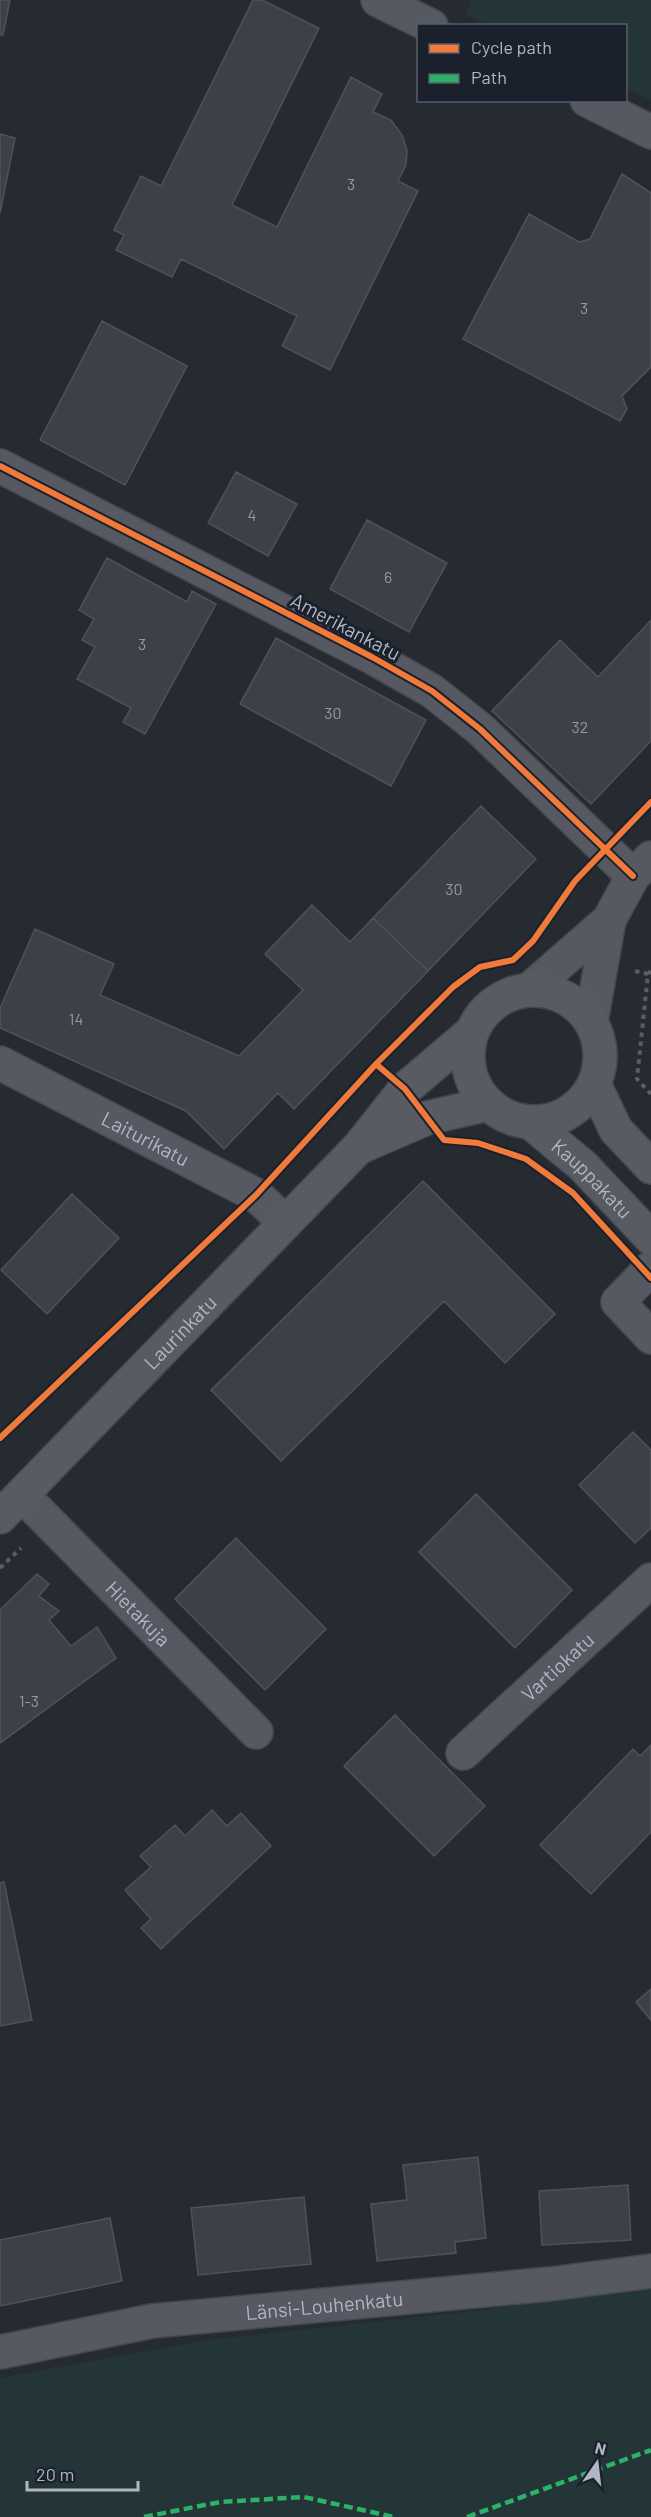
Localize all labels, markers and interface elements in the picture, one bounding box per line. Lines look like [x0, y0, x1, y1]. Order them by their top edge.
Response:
legend [417, 24, 627, 102]
text: Cycle path [471, 36, 552, 58]
text: Path [471, 66, 507, 88]
house number: 3 [347, 174, 355, 193]
house number: 3 [580, 298, 588, 317]
house number: 4 [248, 505, 256, 524]
house number: 6 [384, 567, 392, 586]
street label: Amerikankatu [287, 587, 405, 665]
house number: 3 [138, 634, 146, 653]
house number: 30 [324, 703, 342, 722]
house number: 32 [572, 717, 588, 736]
house number: 30 [445, 879, 463, 898]
house number: 14 [69, 1009, 83, 1028]
street label: Laiturikatu [98, 1106, 194, 1171]
street label: Kauppakatu [547, 1133, 638, 1223]
street label: Laurinkatu [138, 1290, 221, 1374]
street label: Hietakuja [101, 1575, 176, 1651]
street label: Vartiokatu [516, 1627, 598, 1706]
house number: 1-3 [19, 1691, 39, 1710]
street label: Länsi-Louhenkatu [244, 2286, 404, 2324]
north arrow [567, 2433, 627, 2493]
text: N [593, 2437, 608, 2458]
scale bar [27, 2454, 138, 2492]
text: 20 m [36, 2463, 74, 2485]

